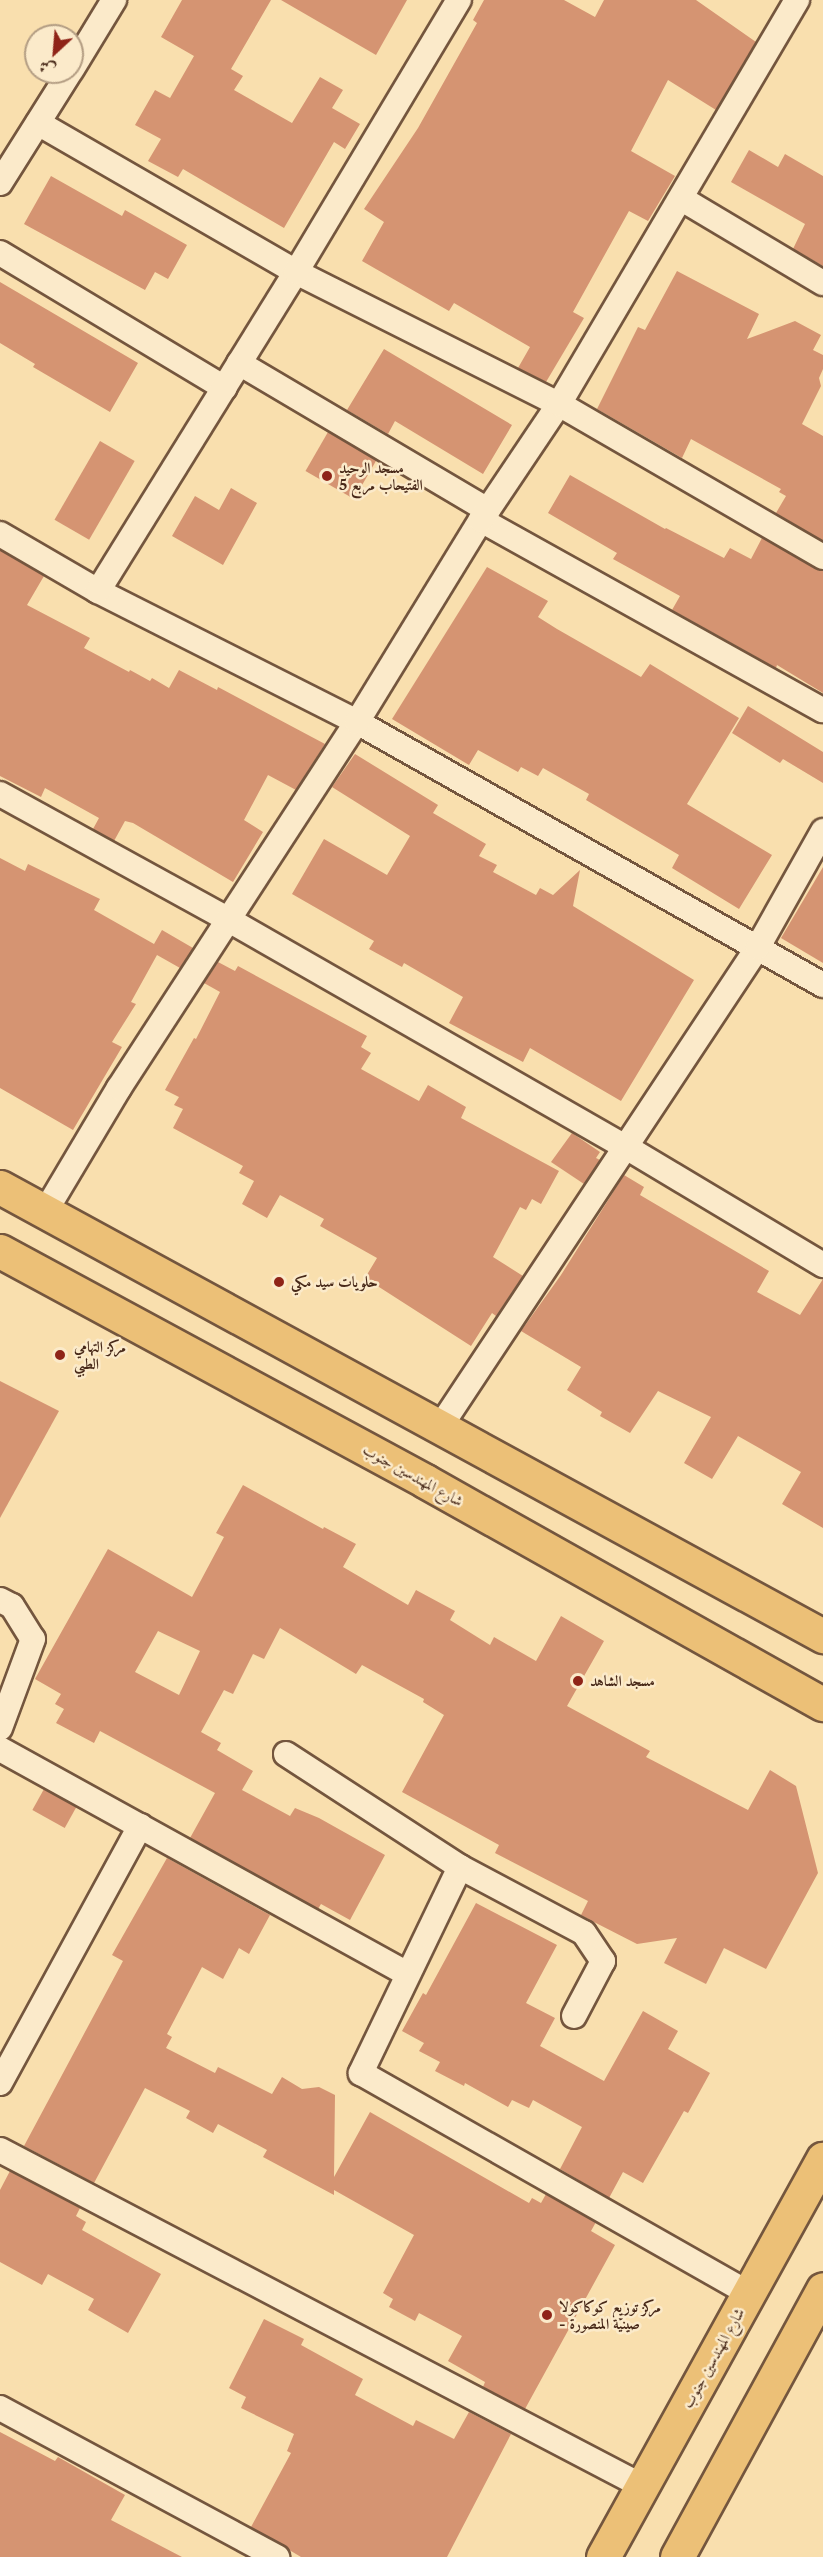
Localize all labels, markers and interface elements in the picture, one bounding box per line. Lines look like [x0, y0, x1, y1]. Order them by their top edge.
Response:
north arrow [24, 24, 84, 84]
text: ش [35, 56, 59, 81]
place label: مسجد الوحيد الفتيحاب مربع 5 [339, 458, 423, 493]
marker: مسجد الوحيد الفتيحاب مربع 5 [320, 469, 334, 483]
place label: حلويات سيد مكي [291, 1273, 378, 1291]
marker: حلويات سيد مكي [272, 1275, 286, 1289]
place label: مركز التهامي الطبي [74, 1337, 126, 1372]
marker: مركز التهامي الطبي [51, 1346, 69, 1364]
street label: شارع المهندسين جنوب [360, 1440, 466, 1510]
place label: مسجد الشاهد [590, 1672, 655, 1690]
marker: مسجد الشاهد [571, 1674, 585, 1688]
place label: مركز توزيع كوكاكولا - صينية المنصورة [559, 2297, 661, 2332]
street label: شارع المهندسين جنوب [678, 2305, 748, 2411]
marker: مركز توزيع كوكاكولا - صينية المنصورة [540, 2308, 554, 2322]

